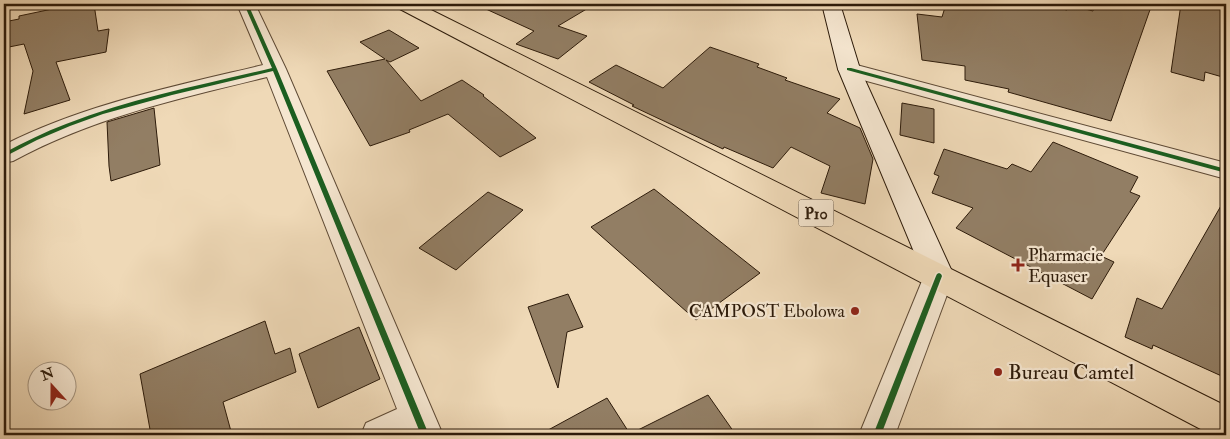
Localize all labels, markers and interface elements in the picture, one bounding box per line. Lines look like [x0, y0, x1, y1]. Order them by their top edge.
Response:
road number: P10 [798, 200, 834, 227]
place label: Pharmacie Equaser [1028, 244, 1103, 288]
marker: Pharmacie Equaser [1012, 259, 1024, 271]
place label: CAMPOST Ebolowa [689, 300, 846, 323]
marker: CAMPOST Ebolowa [849, 305, 861, 317]
place label: Bureau Camtel [1008, 359, 1135, 386]
north arrow [28, 362, 78, 412]
text: N [38, 364, 57, 385]
marker: Bureau Camtel [992, 366, 1004, 378]

